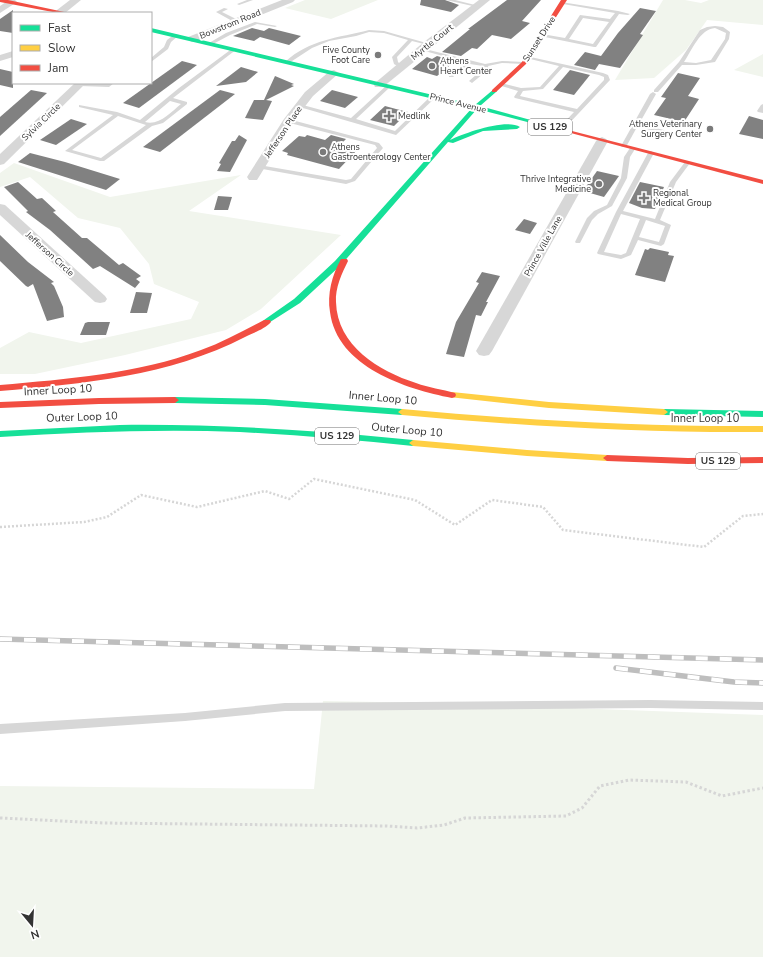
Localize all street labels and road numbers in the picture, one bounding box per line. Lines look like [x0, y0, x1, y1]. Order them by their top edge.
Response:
street label: Bowstrom Road [198, 6, 262, 42]
street label: Sunset Drive [520, 14, 558, 64]
street label: Myrtle Court [408, 21, 456, 63]
street label: Prince Avenue [428, 90, 488, 116]
street label: Sylvia Circle [19, 100, 63, 143]
street label: Jefferson Place [261, 104, 305, 161]
road number: US 129 [528, 119, 572, 135]
street label: Prince Ville Lane [521, 213, 565, 278]
street label: Jefferson Circle [23, 228, 77, 279]
street label: Inner Loop 10 [23, 381, 93, 399]
street label: Inner Loop 10 [348, 388, 418, 408]
street label: Outer Loop 10 [46, 408, 118, 426]
street label: Inner Loop 10 [671, 411, 740, 426]
street label: Outer Loop 10 [371, 419, 444, 441]
road number: US 129 [315, 428, 359, 444]
road number: US 129 [696, 453, 740, 469]

